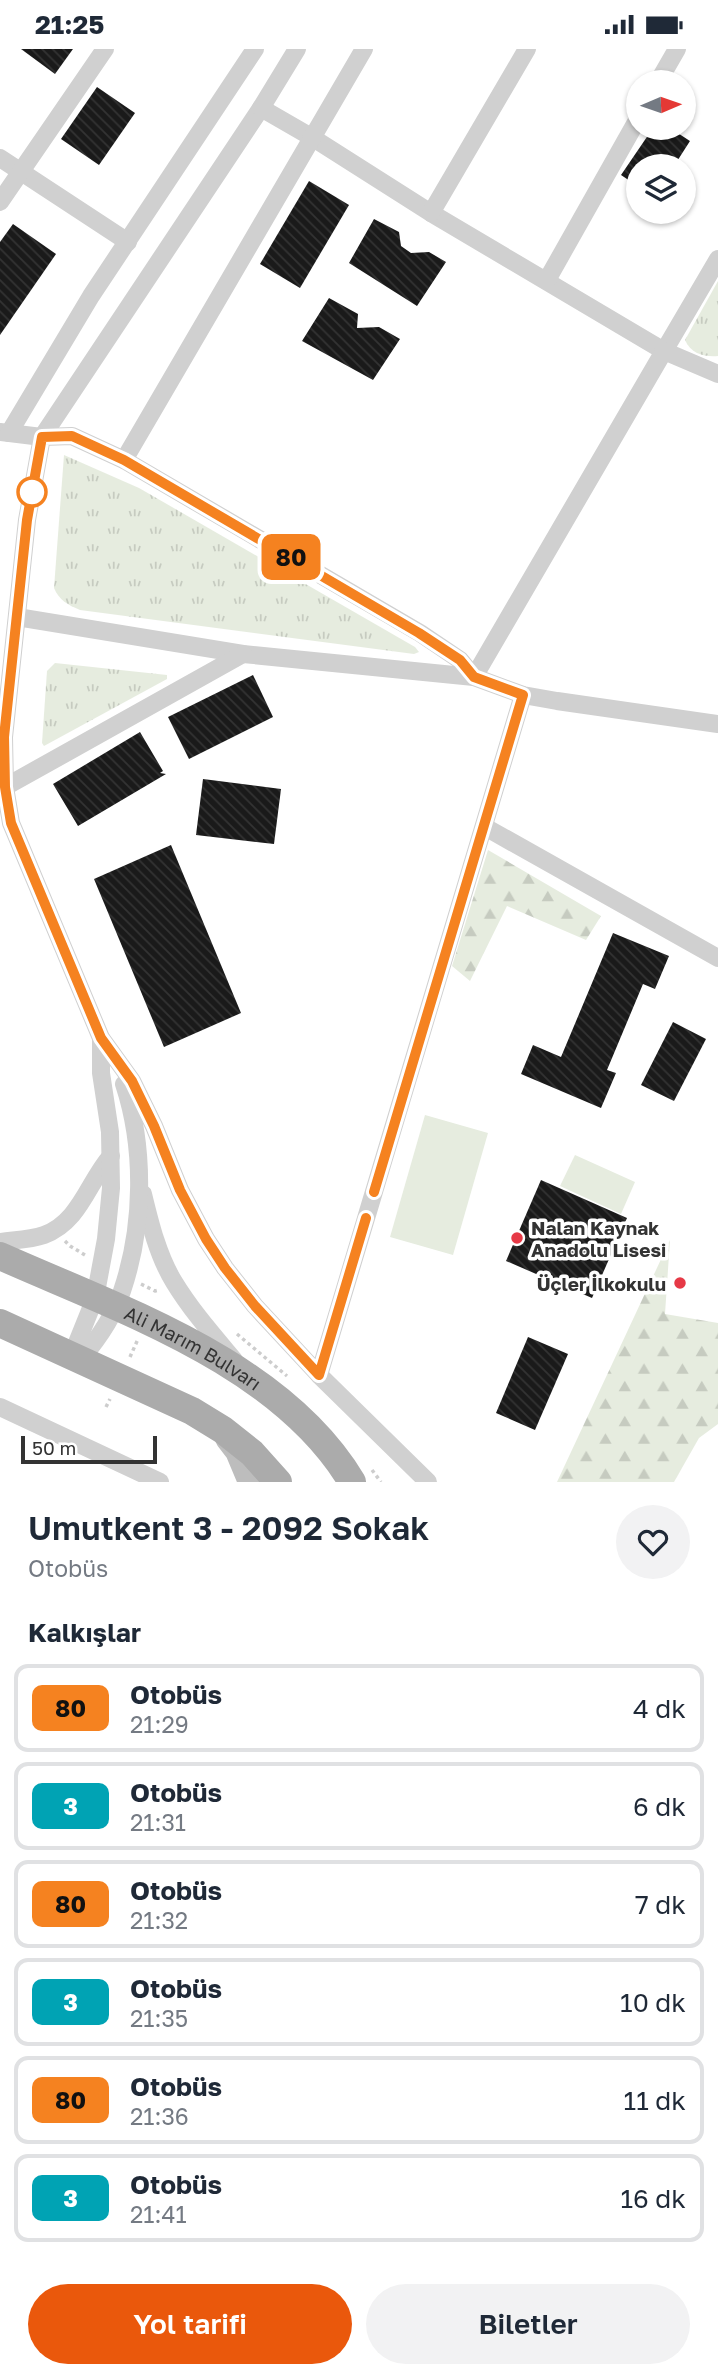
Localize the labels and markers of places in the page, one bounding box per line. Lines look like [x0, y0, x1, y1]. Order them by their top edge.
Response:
unlabelled marker [17, 477, 47, 507]
place label: Nalan Kaynak Anadolu Lisesi [531, 1216, 666, 1261]
marker: Nalan Kaynak Anadolu Lisesi [509, 1230, 525, 1246]
place label: Üçler İlkokulu [537, 1272, 666, 1295]
marker: Üçler İlkokulu [672, 1275, 688, 1291]

